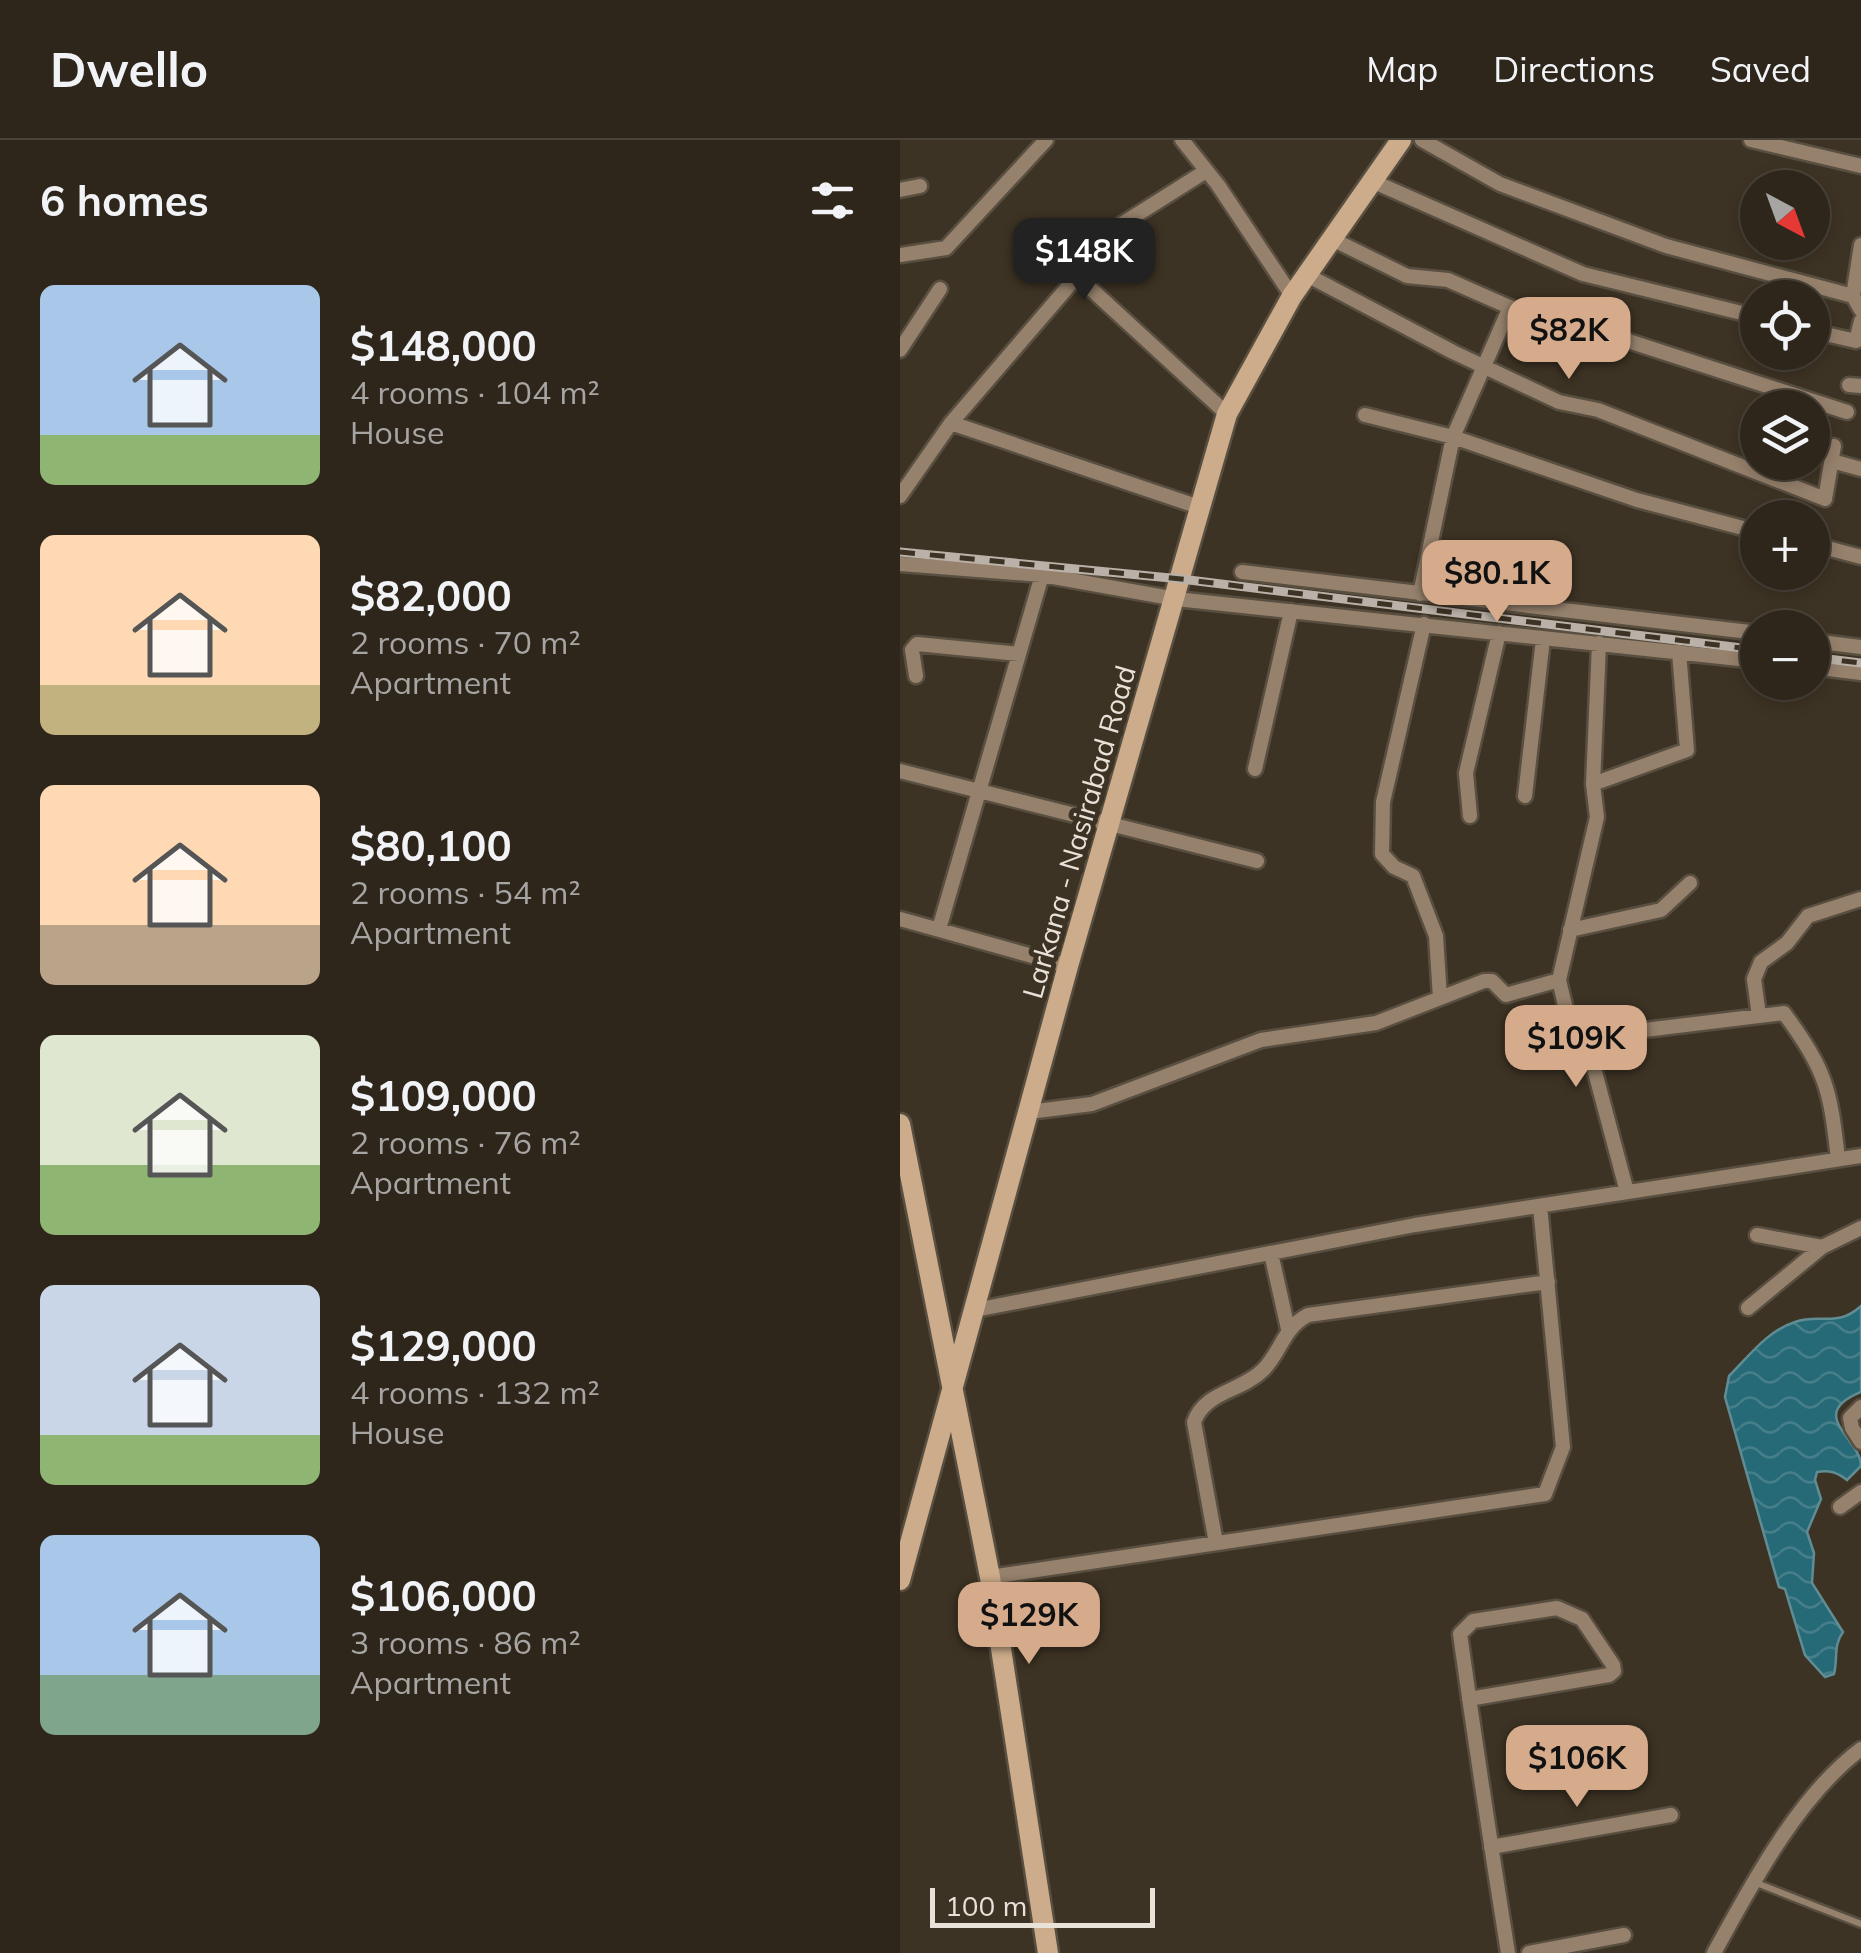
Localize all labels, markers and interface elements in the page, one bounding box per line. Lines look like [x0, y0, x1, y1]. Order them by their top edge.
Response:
text: Dwello [50, 39, 208, 99]
text: Map [1366, 47, 1438, 91]
text: Directions [1493, 47, 1655, 91]
text: Saved [1710, 47, 1811, 91]
north arrow [1740, 170, 1830, 260]
map controls [1740, 170, 1830, 700]
icon: filters [805, 173, 860, 228]
text: 6 homes [40, 174, 209, 227]
pin: $148K [1014, 218, 1154, 303]
text: $148K [1035, 230, 1133, 270]
button: locate [1740, 280, 1830, 370]
pin: $82K [1510, 297, 1628, 382]
text: $82K [1530, 309, 1608, 349]
text: $148,000 [350, 319, 537, 372]
icon: home [120, 325, 240, 445]
text: 4 rooms · 104 m² [350, 372, 600, 412]
button: layers [1740, 390, 1830, 480]
text: House [350, 412, 445, 452]
button: + [1740, 500, 1830, 590]
pin: $80.1K [1416, 540, 1578, 625]
text: $80.1K [1444, 552, 1550, 592]
text: $82,000 [350, 569, 512, 622]
icon: home [120, 575, 240, 695]
button: − [1740, 610, 1830, 700]
text: 2 rooms · 70 m² [350, 622, 581, 662]
street label: Larkana - Nasirabad Road [1014, 661, 1143, 1002]
text: Apartment [350, 662, 511, 702]
text: $80,100 [350, 819, 512, 872]
icon: home [120, 825, 240, 945]
text: 2 rooms · 54 m² [350, 872, 581, 912]
text: Apartment [350, 912, 511, 952]
pin: $109K [1506, 1005, 1646, 1090]
text: $109K [1527, 1017, 1625, 1057]
text: $109,000 [350, 1069, 537, 1122]
icon: home [120, 1075, 240, 1195]
text: 2 rooms · 76 m² [350, 1122, 581, 1162]
text: Apartment [350, 1162, 511, 1202]
text: $129,000 [350, 1319, 537, 1372]
icon: home [120, 1325, 240, 1445]
text: 4 rooms · 132 m² [350, 1372, 600, 1412]
text: House [350, 1412, 445, 1452]
text: $106,000 [350, 1569, 537, 1622]
icon: home [120, 1575, 240, 1695]
pin: $129K [959, 1582, 1099, 1667]
text: $129K [980, 1594, 1078, 1634]
text: 3 rooms · 86 m² [350, 1622, 581, 1662]
text: Apartment [350, 1662, 511, 1702]
pin: $106K [1507, 1725, 1647, 1810]
text: $106K [1528, 1737, 1626, 1777]
scale bar [930, 1883, 1155, 1928]
text: 100 m [945, 1888, 1027, 1923]

